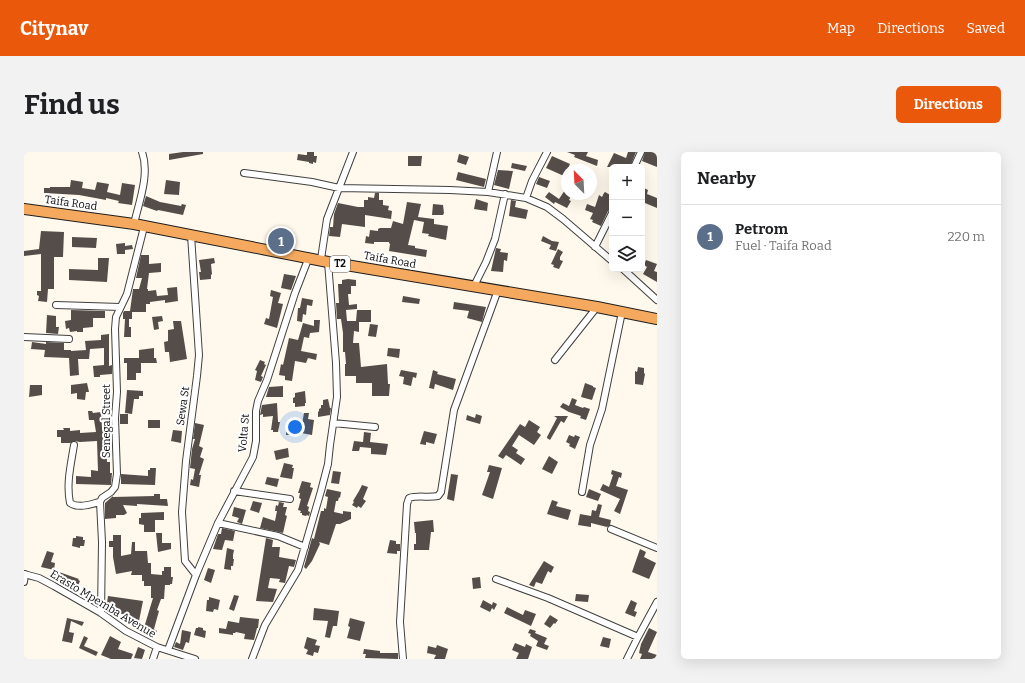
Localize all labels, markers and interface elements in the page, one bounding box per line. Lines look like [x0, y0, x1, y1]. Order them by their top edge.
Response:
text: Citynav [20, 17, 88, 40]
text: Map [827, 20, 855, 37]
text: Directions [877, 20, 945, 37]
text: Saved [967, 20, 1005, 37]
button: Directions [896, 86, 1001, 123]
text: Find us [24, 88, 120, 121]
north arrow [561, 164, 597, 200]
map controls [609, 164, 645, 272]
button: + [609, 164, 645, 200]
text: Nearby [697, 168, 756, 189]
street label: Taifa Road [44, 193, 99, 213]
button: − [609, 200, 645, 236]
text: Petrom [735, 220, 788, 238]
pin: 1 [268, 226, 294, 256]
text: 1 [707, 229, 713, 244]
text: 220 m [948, 229, 985, 244]
button: layers [609, 236, 645, 272]
text: Fuel · Taifa Road [735, 238, 832, 253]
street label: Taifa Road [363, 249, 418, 271]
road number: T2 [330, 256, 350, 272]
street label: Senegal Street [100, 384, 113, 458]
street label: Sewa St [174, 386, 192, 426]
street label: Volta St [236, 413, 252, 453]
your location [285, 417, 305, 437]
street label: Erasto Mpemba Avenue [48, 567, 158, 641]

